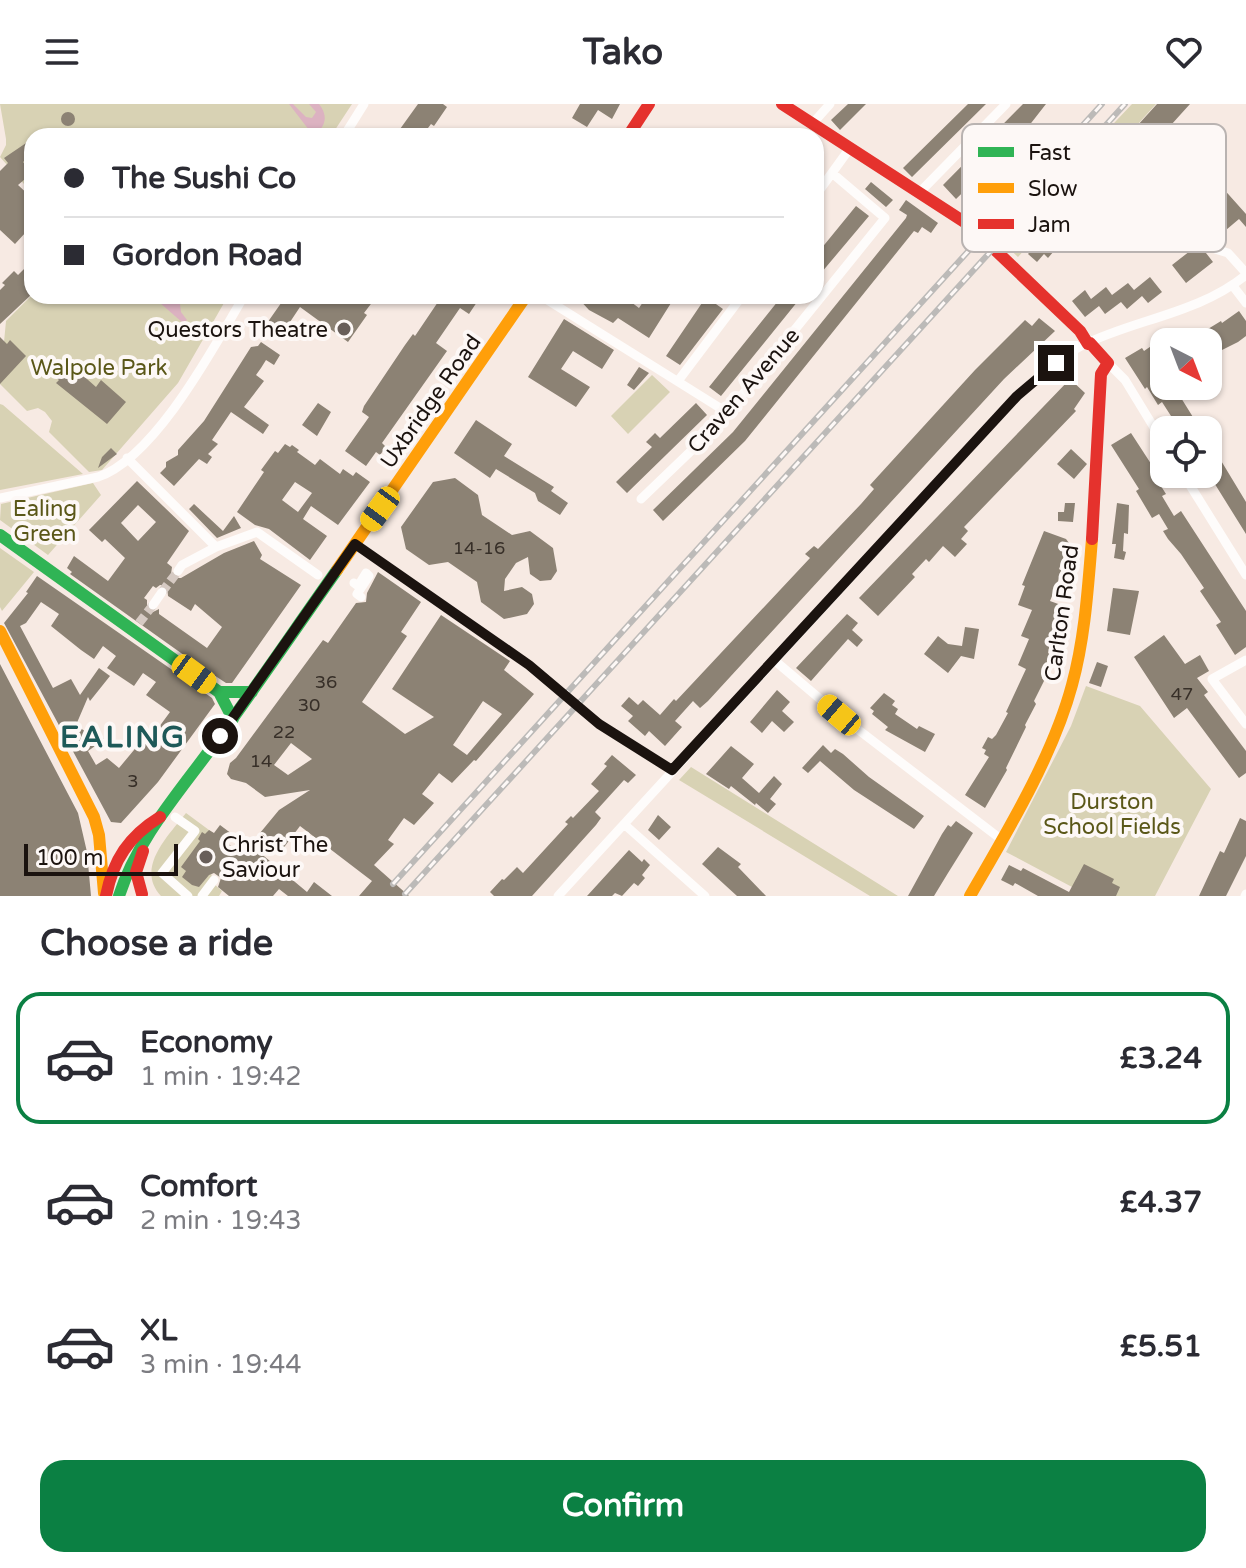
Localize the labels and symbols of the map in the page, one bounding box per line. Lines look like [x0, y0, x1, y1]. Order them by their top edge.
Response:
legend [962, 124, 1226, 252]
text: Fast [1028, 140, 1071, 166]
text: Slow [1028, 176, 1078, 202]
text: Jam [1028, 212, 1071, 238]
place label: Questors Theatre [147, 317, 328, 343]
marker: Questors Theatre [335, 320, 353, 338]
street label: Craven Avenue [682, 323, 805, 459]
north arrow [1150, 328, 1222, 400]
street label: Uxbridge Road [375, 330, 487, 473]
route end [1038, 345, 1074, 381]
park label: Walpole Park [30, 355, 168, 381]
car [356, 483, 404, 535]
park label: Ealing Green [13, 496, 77, 547]
house number: 14-16 [453, 537, 505, 559]
street label: Carlton Road [1040, 543, 1084, 683]
car [168, 650, 220, 698]
house number: 36 [315, 671, 337, 693]
house number: 47 [1171, 683, 1193, 705]
car [813, 690, 865, 740]
house number: 30 [298, 694, 320, 716]
route start [202, 718, 238, 754]
district label: EALING [60, 719, 186, 756]
house number: 22 [273, 721, 295, 743]
house number: 14 [250, 750, 272, 772]
house number: 3 [127, 770, 139, 792]
park label: Durston School Fields [1043, 789, 1181, 840]
place label: Christ The Saviour [222, 832, 328, 883]
scale bar [24, 840, 178, 876]
marker: Christ The Saviour [197, 848, 215, 866]

